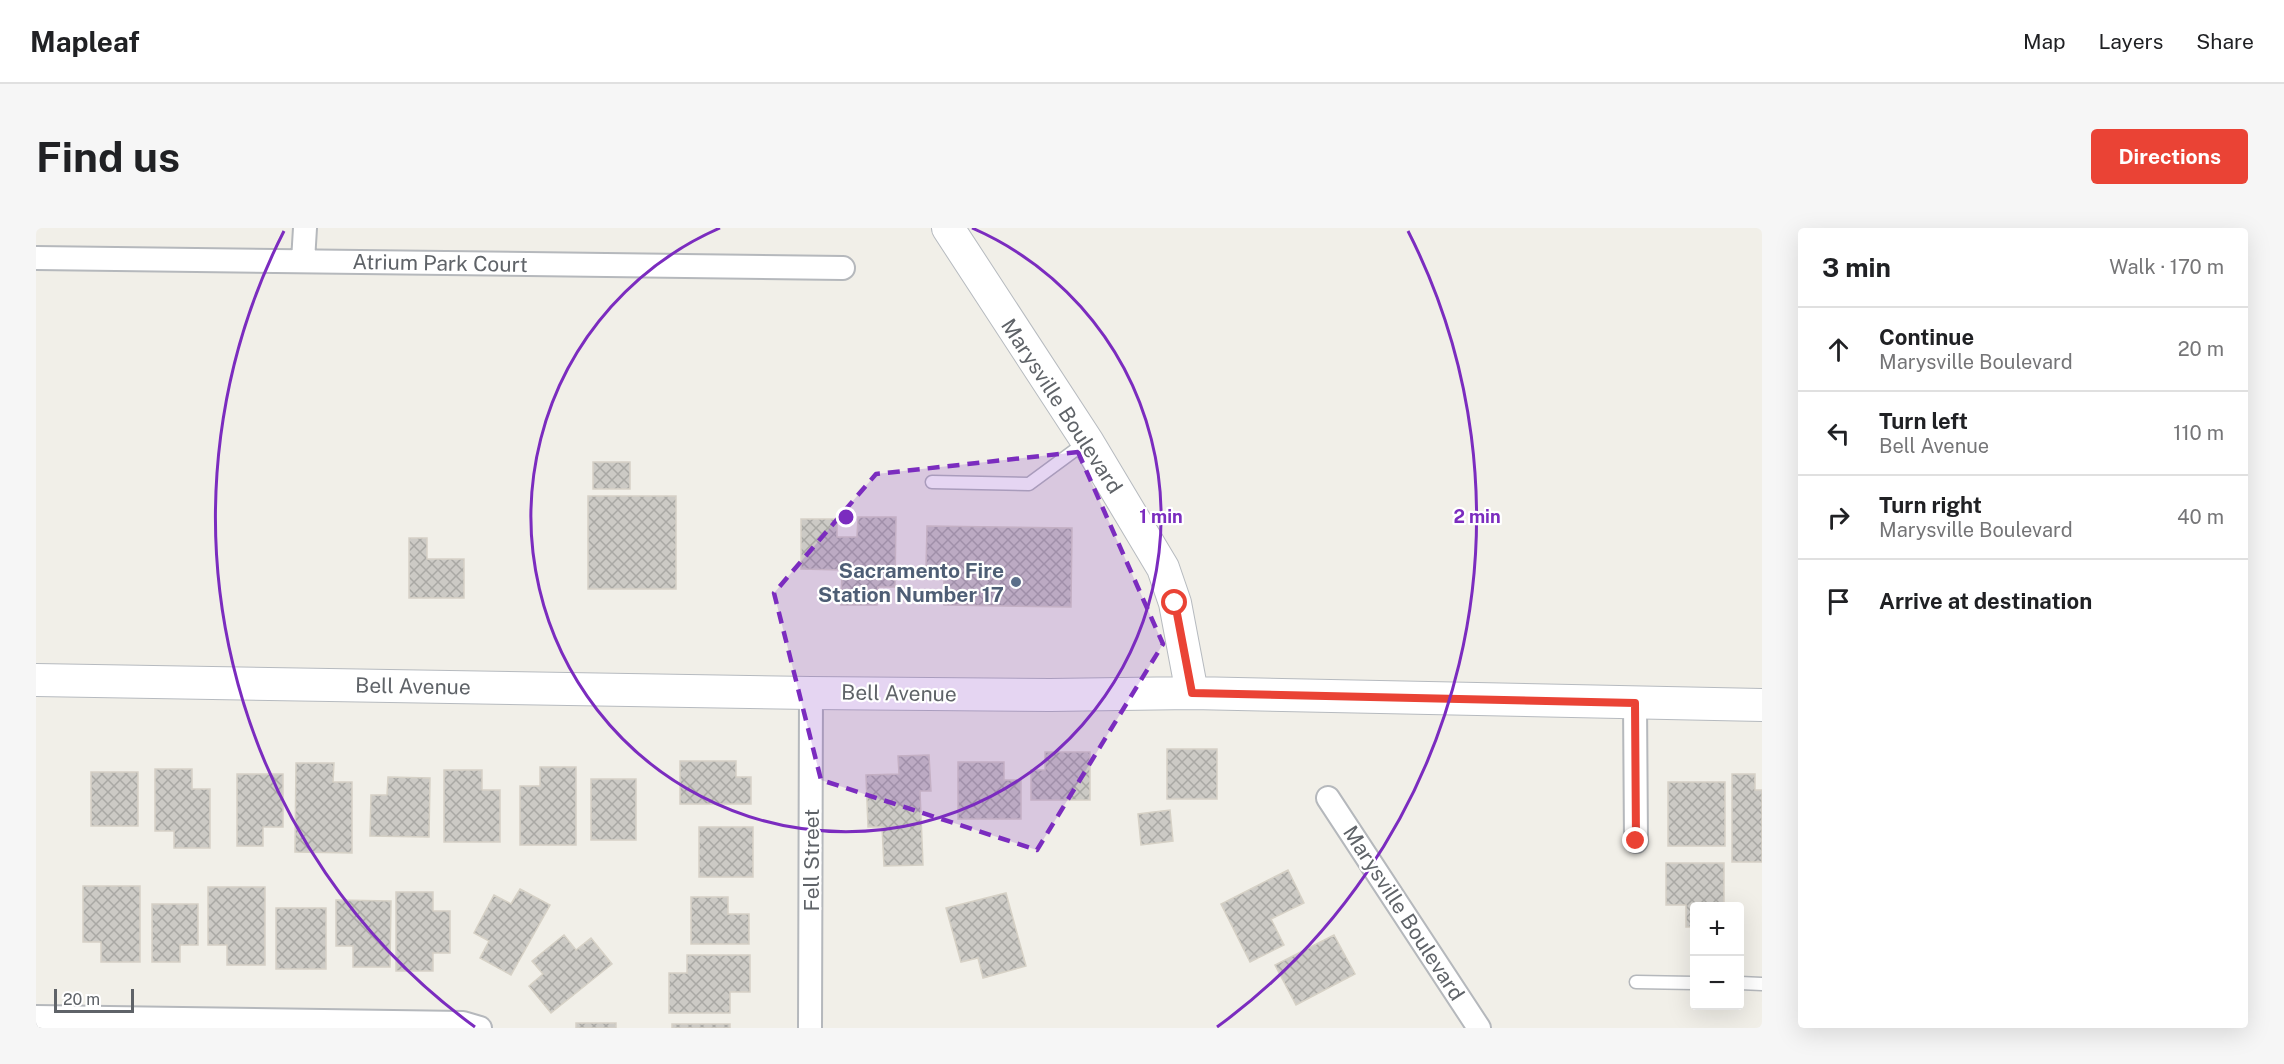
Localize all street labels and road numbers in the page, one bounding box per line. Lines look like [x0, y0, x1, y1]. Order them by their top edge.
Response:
street label: Atrium Park Court [352, 249, 528, 277]
street label: Marysville Boulevard [996, 314, 1128, 498]
street label: Bell Avenue [355, 672, 471, 700]
street label: Bell Avenue [841, 679, 957, 707]
street label: Fell Street [799, 809, 824, 911]
street label: Marysville Boulevard [1338, 821, 1470, 1005]

